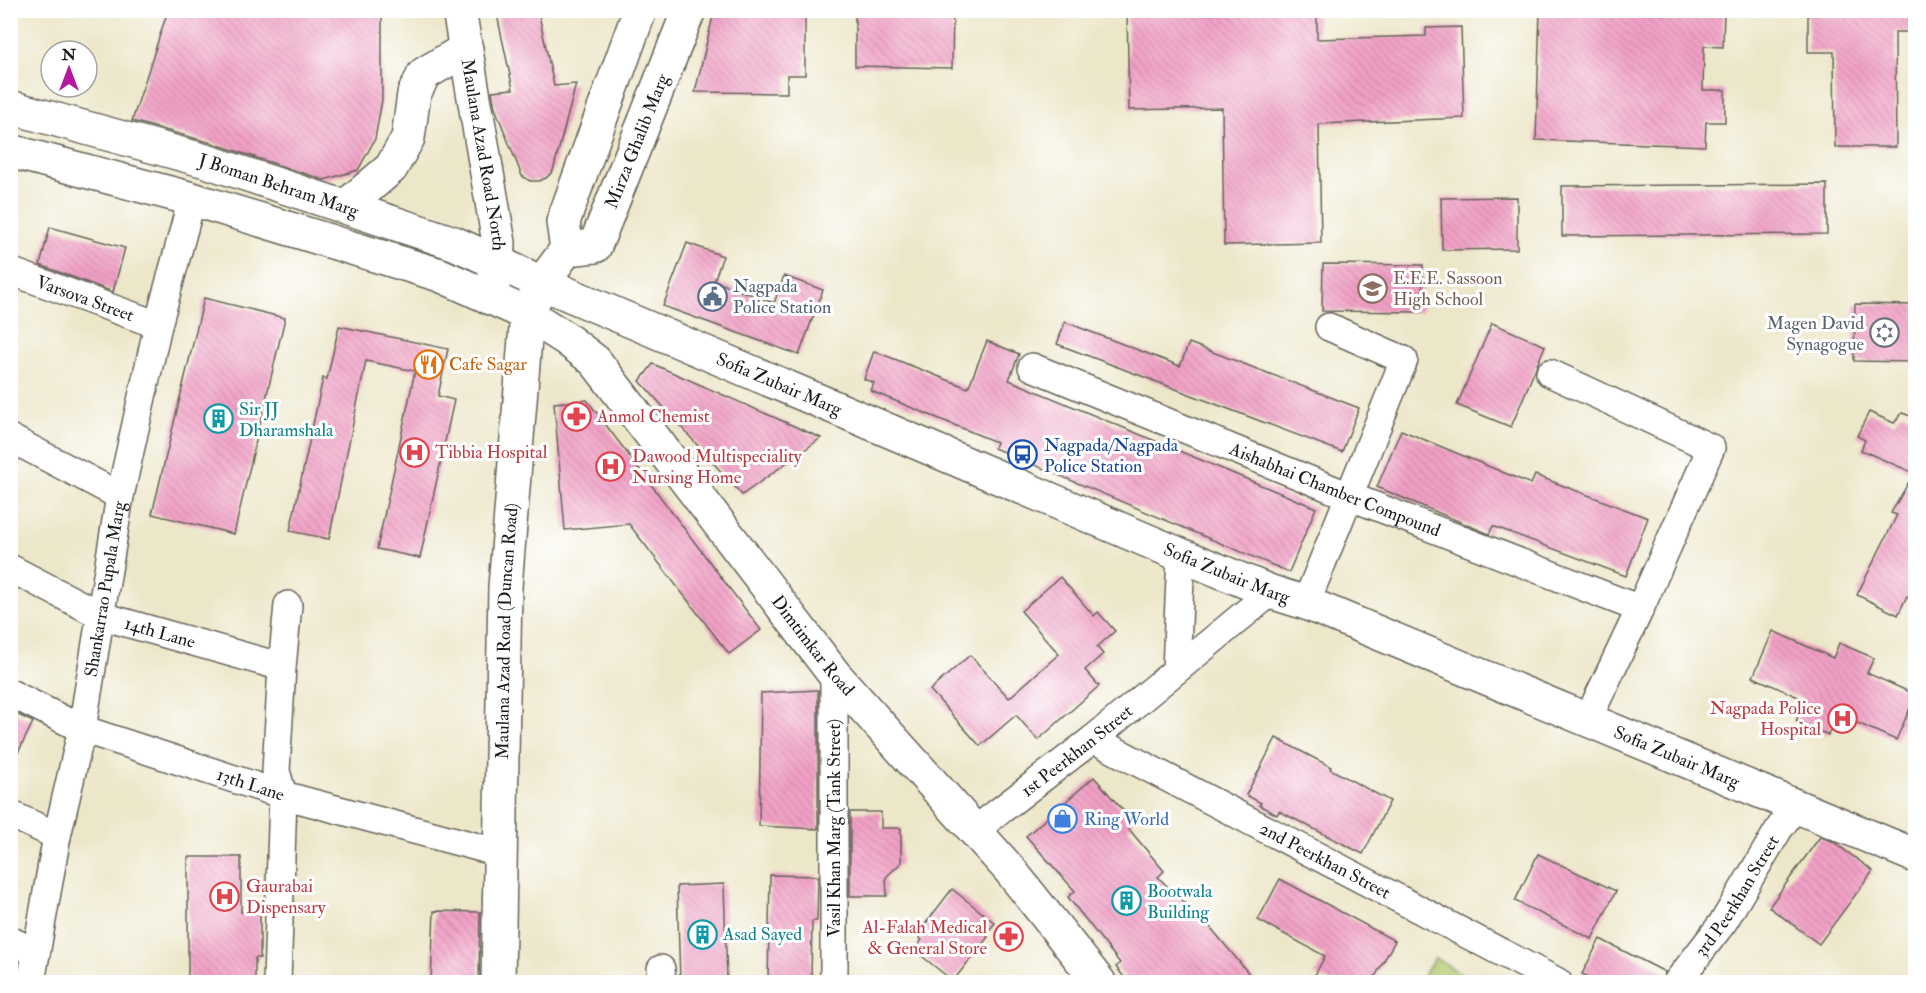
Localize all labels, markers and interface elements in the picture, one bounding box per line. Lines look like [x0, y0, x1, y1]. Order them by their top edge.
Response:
north arrow [39, 39, 99, 99]
text: N [61, 45, 77, 65]
street label: Maulana Azad Road North [456, 57, 511, 252]
street label: Mirza Ghalib Marg [600, 69, 674, 212]
street label: J Boman Behram Marg [195, 148, 363, 223]
place label: E.E.E. Sassoon High School [1393, 267, 1503, 311]
street label: Varsova Street [33, 270, 137, 327]
school or university icon: E.E.E. Sassoon High School [1356, 272, 1388, 304]
place label: Nagpada Police Station [733, 275, 831, 319]
public building icon: Nagpada Police Station [696, 280, 728, 312]
place label: Magen David Synagogue [1767, 312, 1864, 356]
synagogue icon: Magen David Synagogue [1869, 317, 1901, 349]
street label: Sofia Zubair Marg [713, 347, 847, 421]
restaurant icon: Cafe Sagar [412, 348, 444, 380]
place label: Cafe Sagar [449, 353, 527, 376]
place label: Sir JJ Dharamshala [239, 398, 334, 442]
pharmacy icon: Anmol Chemist [560, 400, 592, 432]
building icon: Sir JJ Dharamshala [202, 403, 234, 435]
place label: Anmol Chemist [596, 405, 710, 428]
place label: Nagpada/Nagpada Police Station [1044, 434, 1179, 478]
hospital icon: Tibbia Hospital [398, 436, 430, 468]
street label: Aishabhai Chamber Compound [1225, 437, 1444, 542]
bus stop icon: Nagpada/Nagpada Police Station [1007, 439, 1039, 471]
place label: Tibbia Hospital [435, 441, 548, 464]
place label: Dawood Multispeciality Nursing Home [632, 445, 803, 489]
hospital icon: Dawood Multispeciality Nursing Home [595, 450, 627, 482]
street label: Shankarrao Pupala Marg [79, 498, 131, 679]
street label: Maulana Azad Road (Duncan Road) [490, 502, 523, 760]
street label: Sofia Zubair Marg [1160, 537, 1294, 609]
street label: Dimtimkar Road [766, 590, 860, 701]
street label: 14th Lane [122, 611, 198, 653]
place label: Nagpada Police Hospital [1710, 697, 1821, 741]
street label: 1st Peerkhan Street [1016, 699, 1137, 802]
hospital icon: Nagpada Police Hospital [1826, 702, 1858, 734]
street label: Vasil Khan Marg (Tank Street) [823, 719, 846, 937]
street label: Sofia Zubair Marg [1610, 720, 1744, 794]
street label: 13th Lane [214, 763, 288, 806]
shop icon: Ring World [1047, 803, 1079, 835]
place label: Ring World [1084, 808, 1169, 831]
street label: 2nd Peerkhan Street [1256, 817, 1395, 904]
street label: 3rd Peerkhan Street [1689, 831, 1784, 961]
place label: Gaurabai Dispensary [246, 875, 327, 919]
hospital icon: Gaurabai Dispensary [209, 880, 241, 912]
place label: Bootwala Building [1147, 880, 1213, 924]
building icon: Bootwala Building [1110, 885, 1142, 917]
place label: Al-Falah Medical & General Store [861, 916, 987, 960]
building icon: Asad Sayed [686, 918, 718, 950]
pharmacy icon: Al-Falah Medical & General Store [992, 921, 1024, 953]
place label: Asad Sayed [722, 923, 802, 946]

